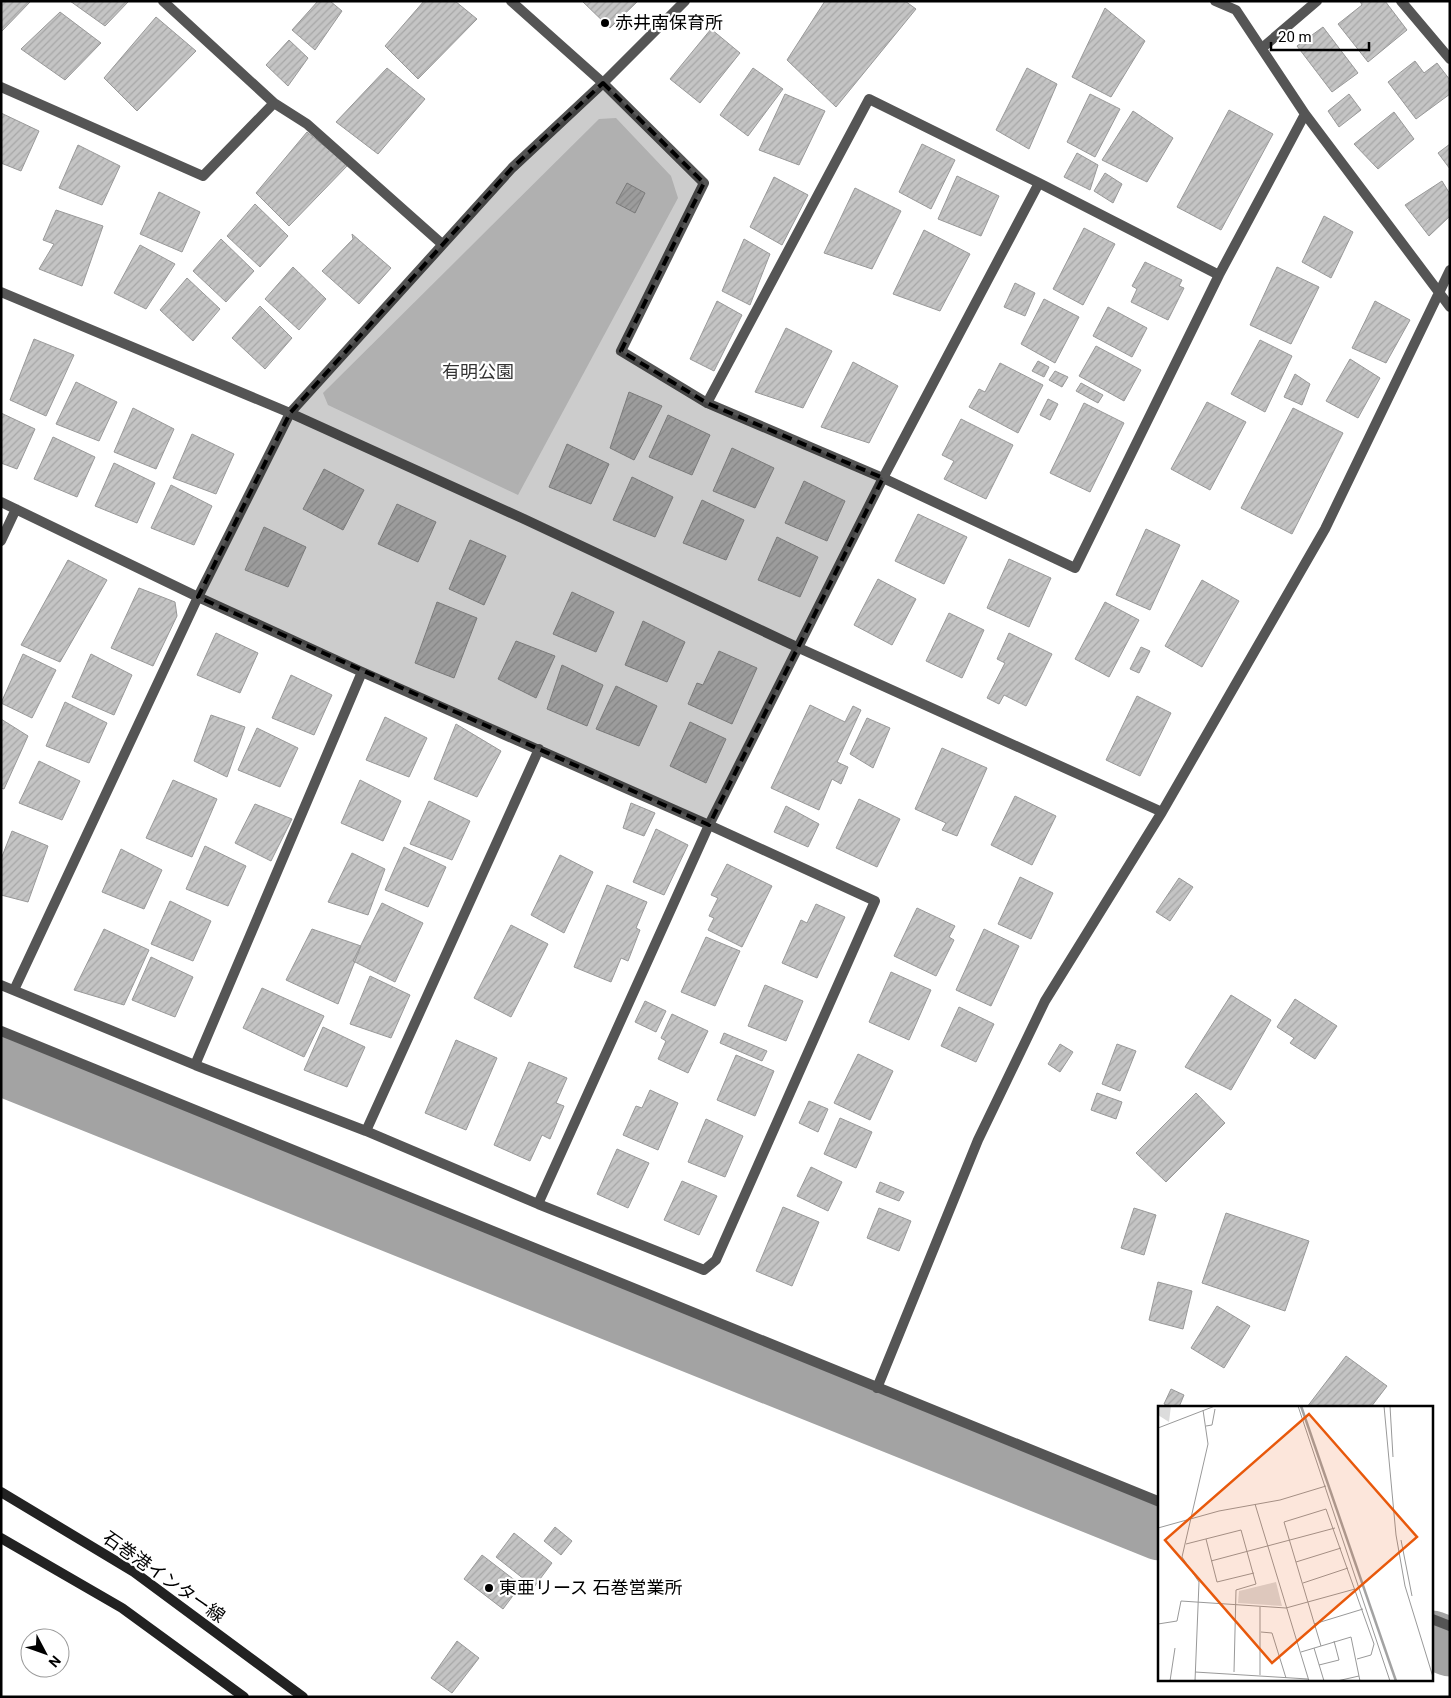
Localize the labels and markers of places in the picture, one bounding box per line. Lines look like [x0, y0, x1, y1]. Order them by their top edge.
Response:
place label: 赤井南保育所 [615, 12, 723, 33]
marker: 赤井南保育所 [599, 17, 611, 29]
place label: 東亜リース 石巻営業所 [499, 1577, 683, 1598]
marker: 東亜リース 石巻営業所 [483, 1582, 495, 1594]

